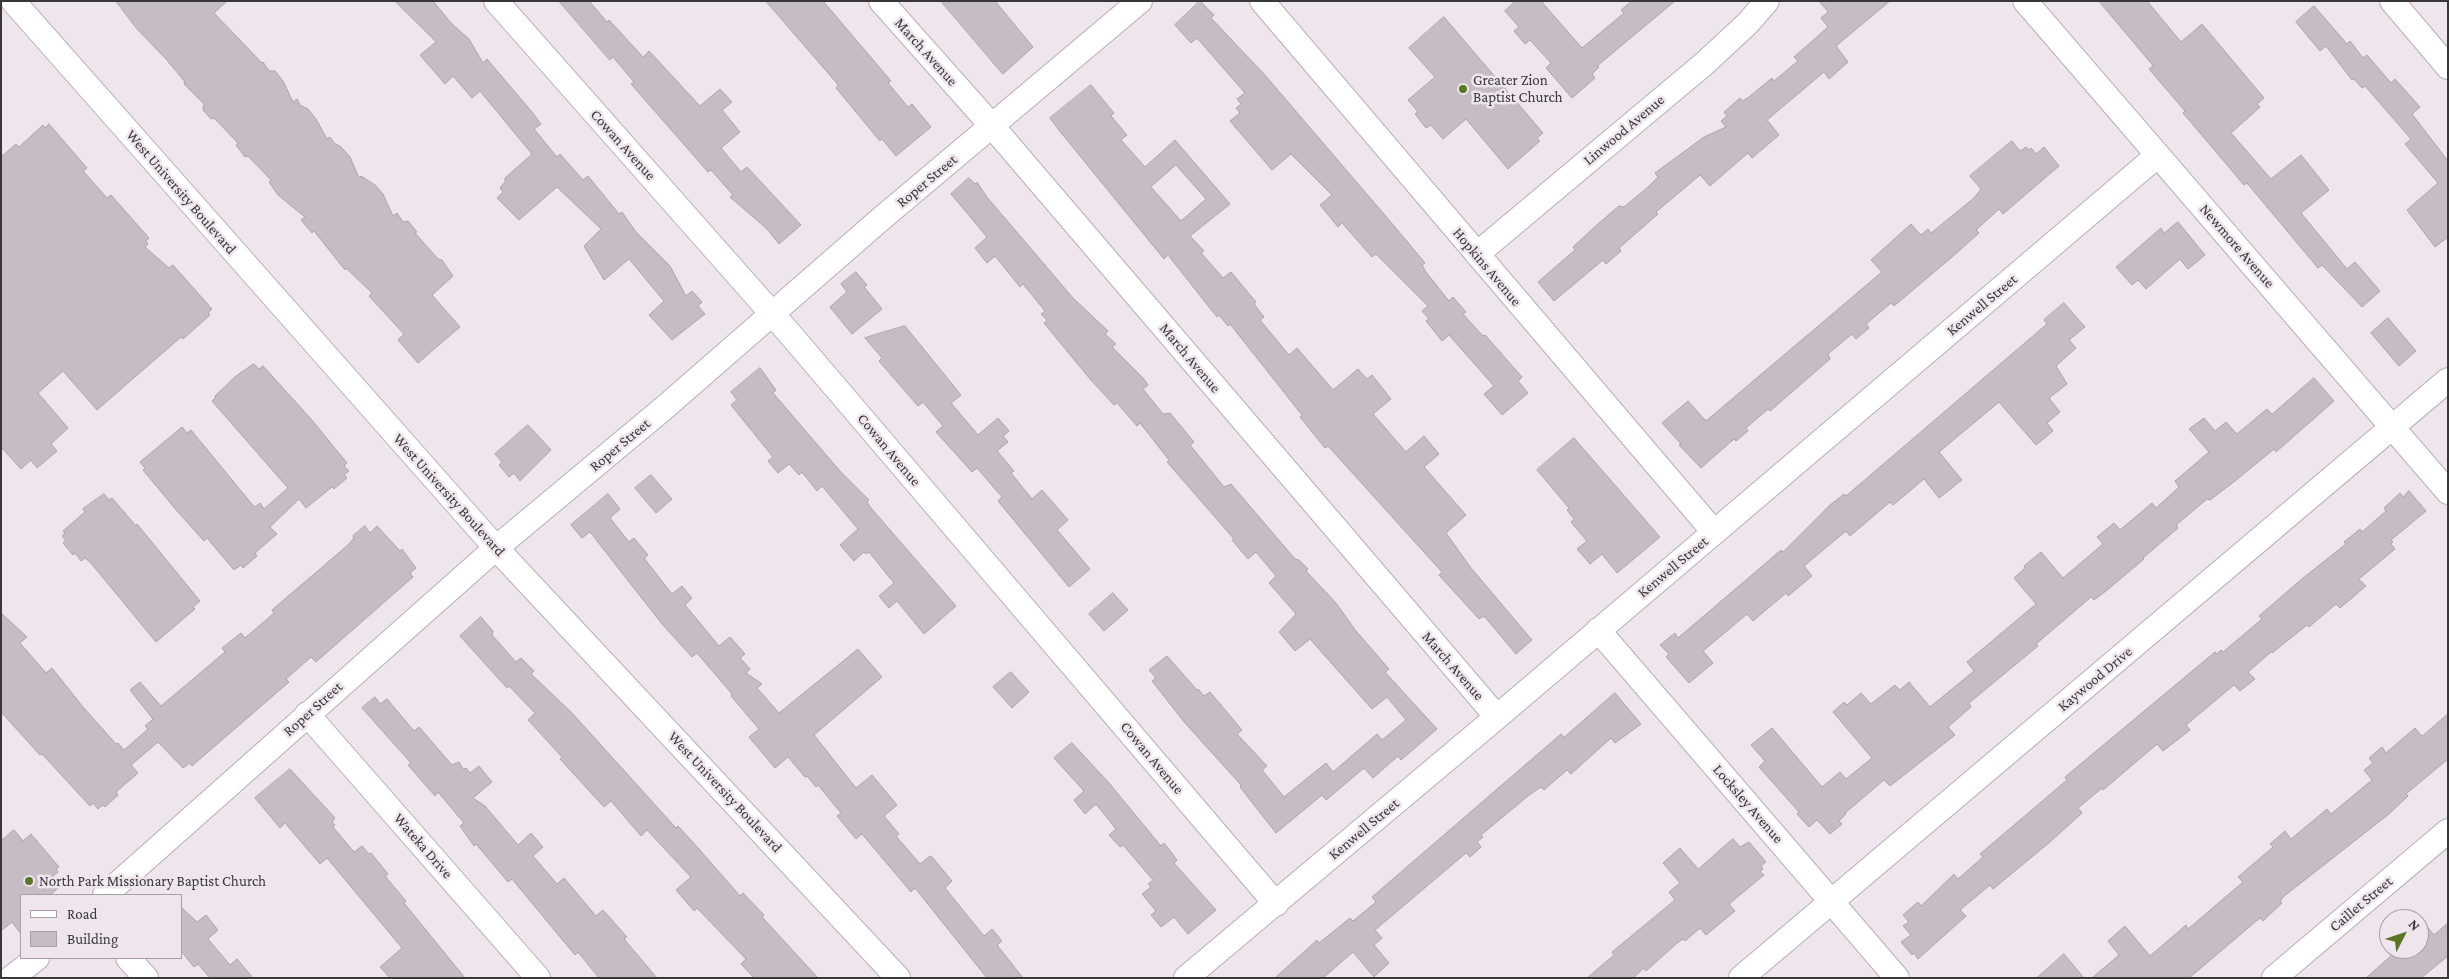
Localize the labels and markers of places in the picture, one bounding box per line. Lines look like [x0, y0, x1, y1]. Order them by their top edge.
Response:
place label: Greater Zion Baptist Church [1473, 71, 1563, 106]
marker: Greater Zion Baptist Church [1457, 83, 1469, 95]
place label: North Park Missionary Baptist Church [39, 872, 266, 890]
marker: North Park Missionary Baptist Church [23, 875, 35, 887]

